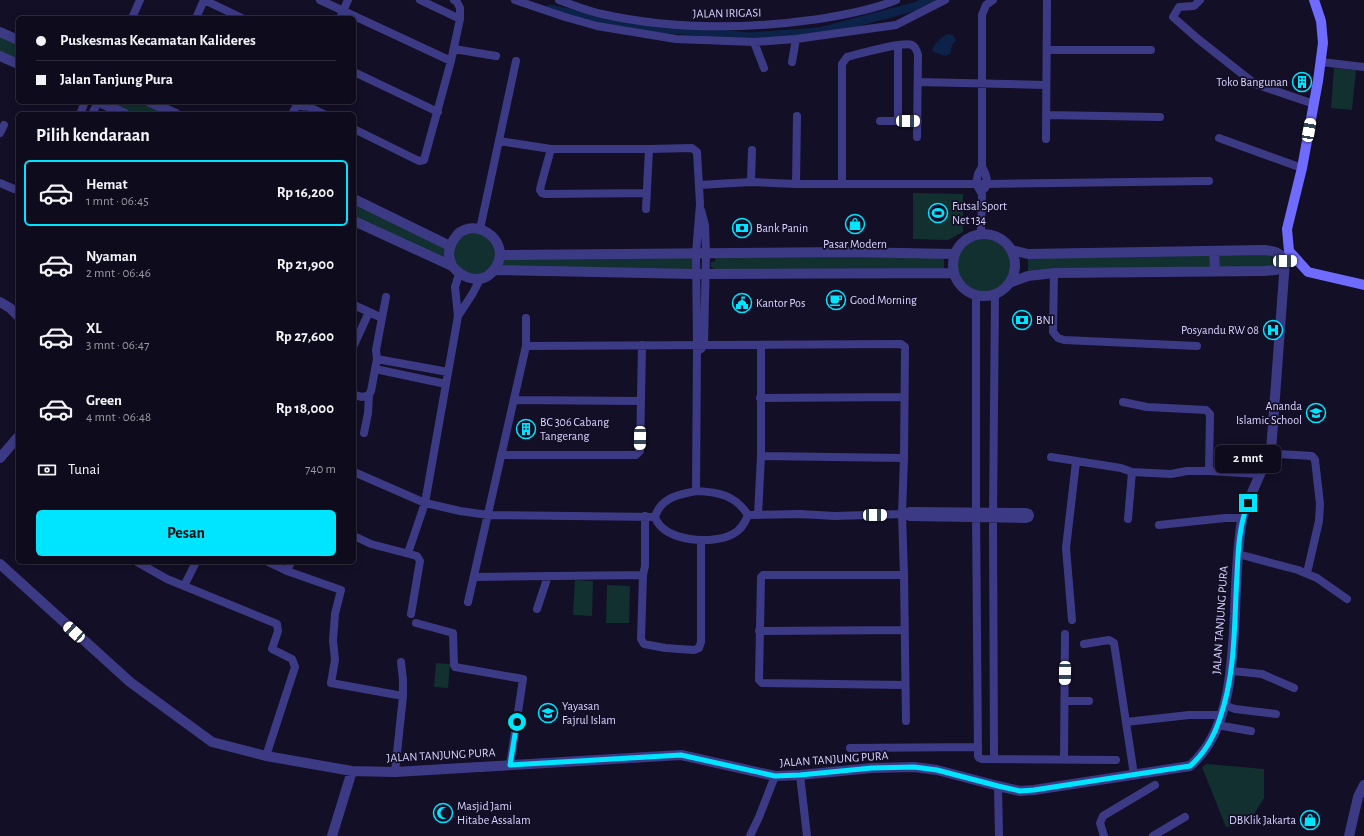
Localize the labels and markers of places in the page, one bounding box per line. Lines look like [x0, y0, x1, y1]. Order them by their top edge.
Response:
building icon: Toko Bangunan [1291, 71, 1313, 93]
place label: Toko Bangunan [1216, 76, 1288, 88]
place label: Futsal Sport Net 134 [952, 200, 1007, 226]
sports icon: Futsal Sport Net 134 [927, 202, 949, 224]
shop icon: Pasar Modern [844, 213, 866, 235]
bank icon: Bank Panin [731, 217, 753, 239]
place label: Bank Panin [756, 222, 808, 234]
place label: Pasar Modern [823, 238, 887, 250]
cafe icon: Good Morning [825, 289, 847, 311]
public building icon: Kantor Pos [731, 292, 753, 314]
place label: Good Morning [850, 294, 917, 306]
place label: Kantor Pos [756, 297, 805, 309]
bank icon: BNI [1011, 309, 1033, 331]
place label: BNI [1036, 314, 1054, 326]
hospital icon: Posyandu RW 08 [1262, 319, 1284, 341]
place label: Posyandu RW 08 [1181, 324, 1259, 337]
place label: Ananda Islamic School [1236, 400, 1302, 426]
school or university icon: Ananda Islamic School [1305, 402, 1327, 424]
place label: BC 306 Cabang Tangerang [540, 416, 609, 442]
building icon: BC 306 Cabang Tangerang [515, 418, 537, 440]
place label: Yayasan Fajrul Islam [562, 700, 616, 727]
school or university icon: Yayasan Fajrul Islam [537, 702, 559, 724]
place label: Masjid Jami Hitabe Assalam [457, 800, 531, 826]
mosque icon: Masjid Jami Hitabe Assalam [432, 802, 454, 824]
shop icon: DBKlik Jakarta [1299, 809, 1321, 831]
place label: DBKlik Jakarta [1229, 814, 1296, 826]

